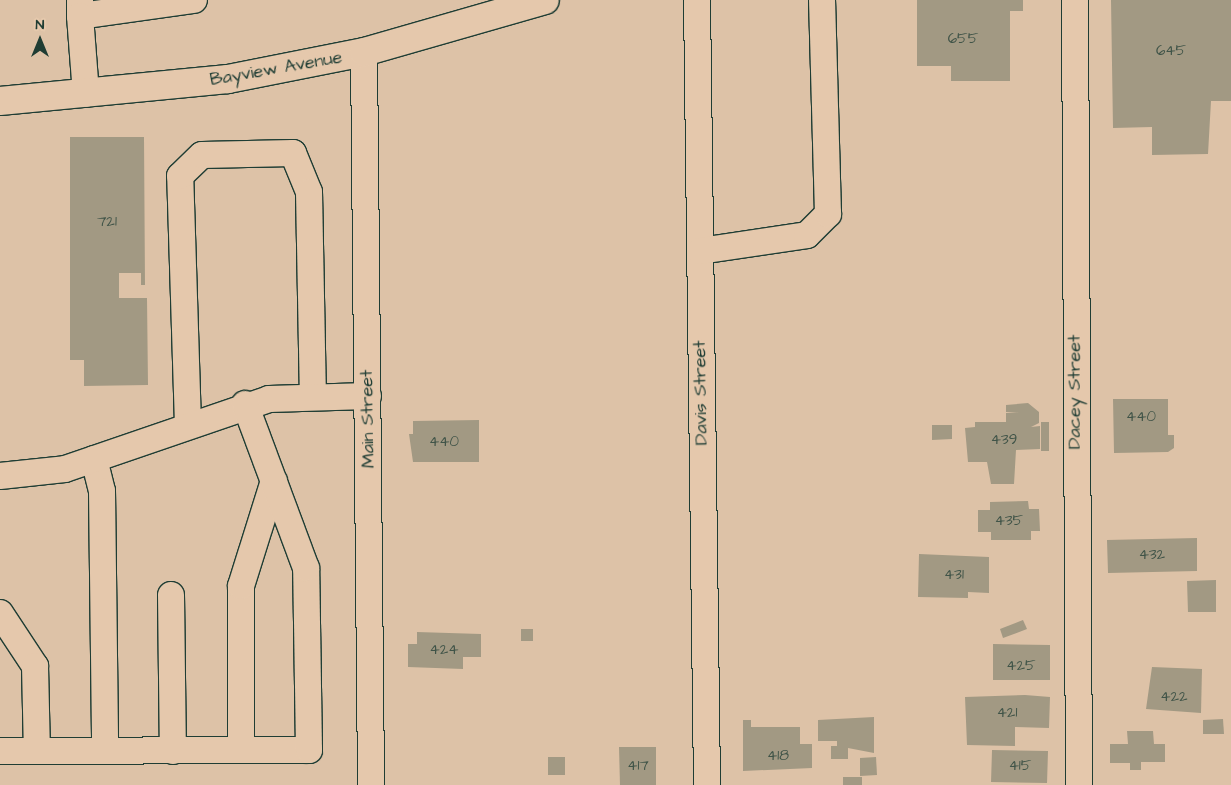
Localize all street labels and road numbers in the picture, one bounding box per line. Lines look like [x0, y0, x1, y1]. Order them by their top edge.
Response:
street label: Bayview Avenue [208, 47, 344, 91]
street label: Dacey Street [1064, 335, 1086, 449]
street label: Davis Street [689, 340, 713, 446]
street label: Main Street [356, 370, 380, 468]

